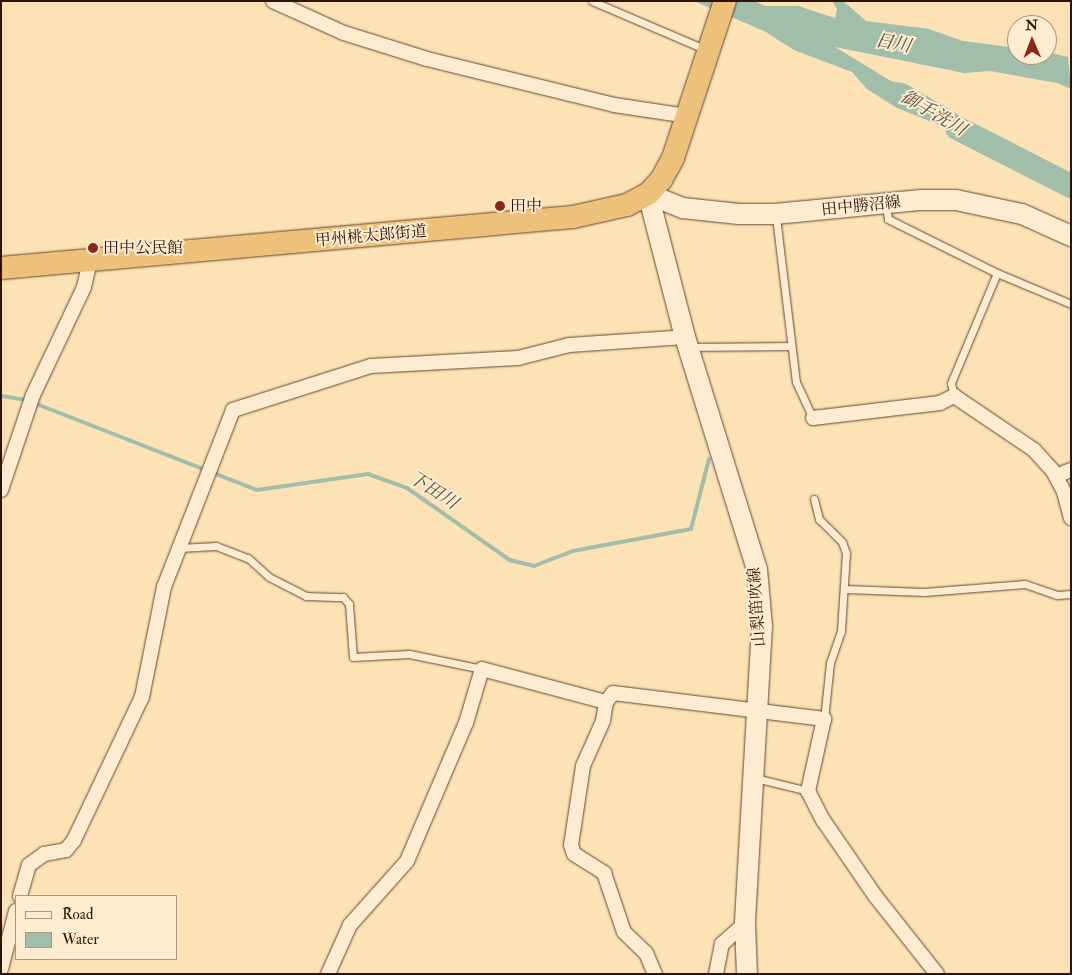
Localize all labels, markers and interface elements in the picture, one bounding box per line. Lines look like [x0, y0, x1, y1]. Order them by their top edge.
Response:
north arrow [1007, 15, 1057, 65]
text: N [1025, 17, 1038, 34]
water label: 日川 [873, 30, 913, 58]
water label: 御手洗川 [896, 87, 970, 141]
street label: 田中勝沼線 [820, 192, 902, 220]
place label: 田中 [510, 196, 542, 216]
marker: 田中 [494, 200, 506, 212]
street label: 甲州桃太郎街道 [314, 222, 428, 250]
place label: 田中公民館 [103, 238, 183, 258]
marker: 田中公民館 [87, 242, 99, 254]
water label: 下田川 [404, 467, 462, 515]
street label: 山梨笛吹線 [745, 566, 769, 648]
legend [15, 895, 178, 960]
text: Road [62, 905, 93, 924]
text: Water [62, 930, 99, 949]

